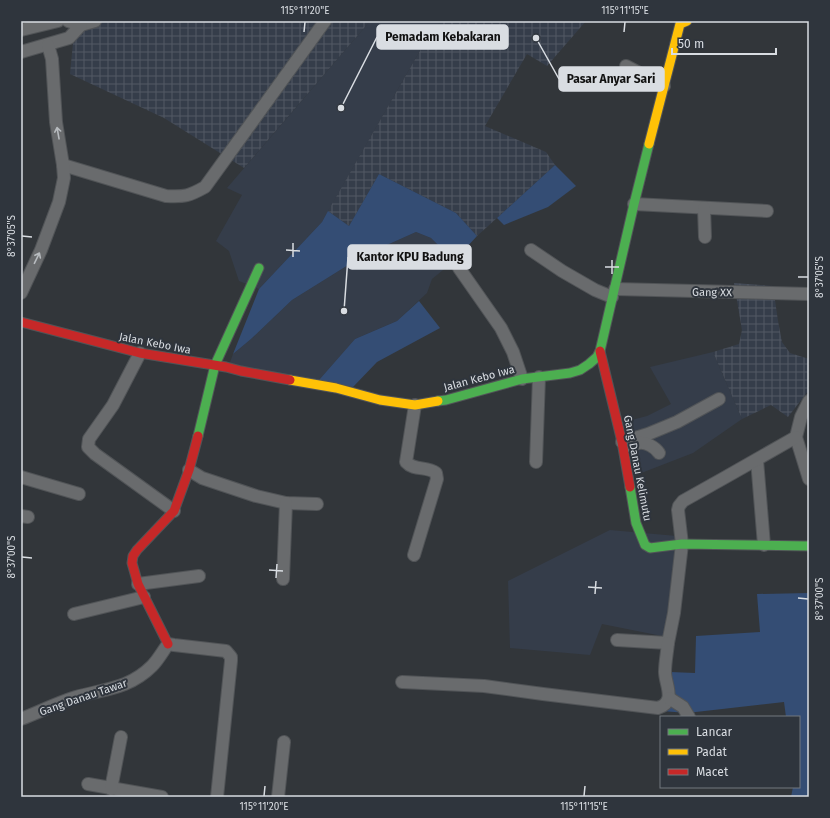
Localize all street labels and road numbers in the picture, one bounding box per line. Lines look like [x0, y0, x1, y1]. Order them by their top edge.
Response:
street label: Gang XX [692, 286, 732, 299]
street label: Jalan Kebo Iwa [118, 330, 192, 357]
street label: Jalan Kebo Iwa [442, 363, 516, 394]
street label: Gang Danau Kelimutu [621, 414, 654, 522]
street label: Gang Danau Tawar [38, 676, 129, 719]

